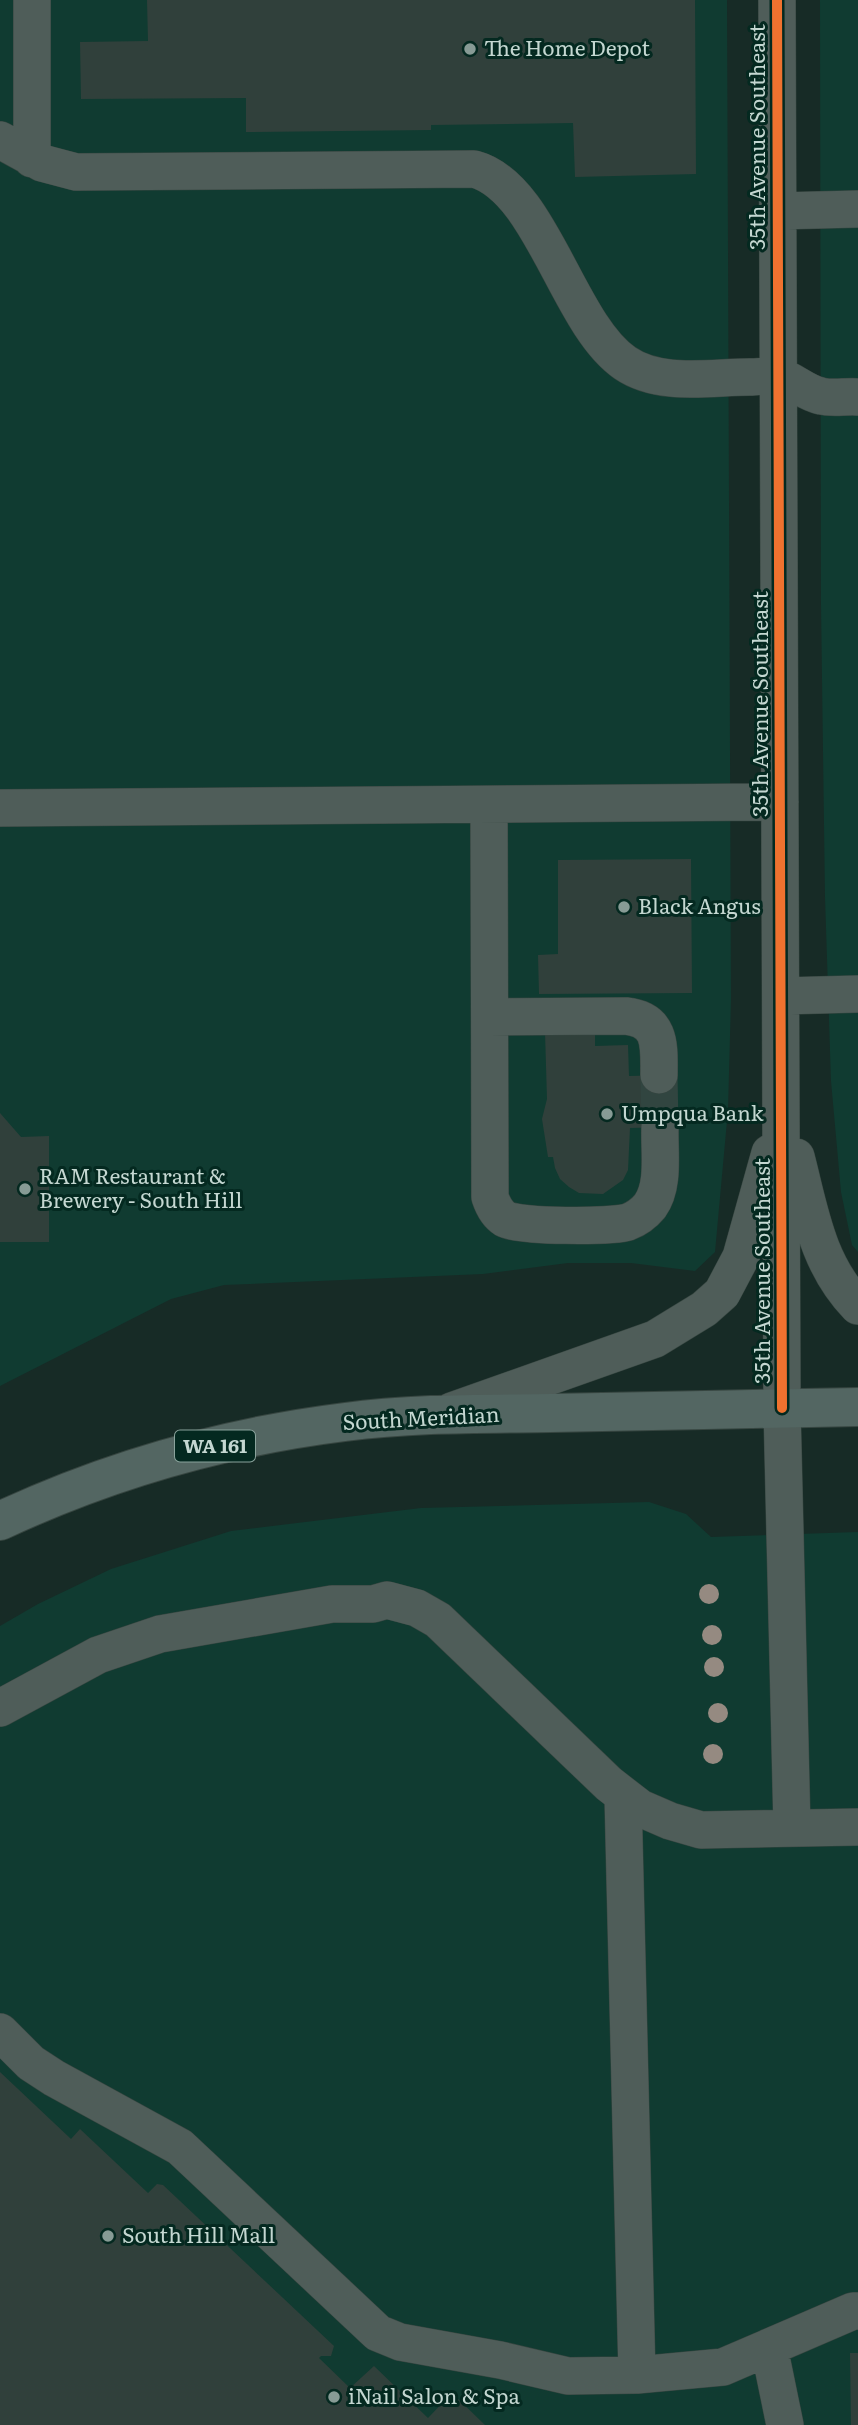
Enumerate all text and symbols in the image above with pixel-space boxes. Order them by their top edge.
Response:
street label: 35th Avenue Southeast [740,24,771,250]
place label: The Home Depot [484,31,650,62]
marker: The Home Depot [462,41,478,57]
street label: 35th Avenue Southeast [743,591,774,817]
place label: Black Angus [638,889,761,920]
marker: Black Angus [616,899,632,915]
place label: Umpqua Bank [621,1096,764,1127]
marker: Umpqua Bank [599,1106,615,1122]
street label: 35th Avenue Southeast [745,1158,776,1384]
place label: RAM Restaurant & Brewery - South Hill [39,1159,242,1214]
marker: RAM Restaurant & Brewery - South Hill [17,1181,33,1197]
street label: South Meridian [342,1397,500,1436]
road number: WA 161 [175,1430,255,1462]
place label: South Hill Mall [122,2218,275,2249]
marker: South Hill Mall [100,2228,116,2244]
place label: iNail Salon & Spa [348,2379,520,2410]
marker: iNail Salon & Spa [326,2389,342,2405]

